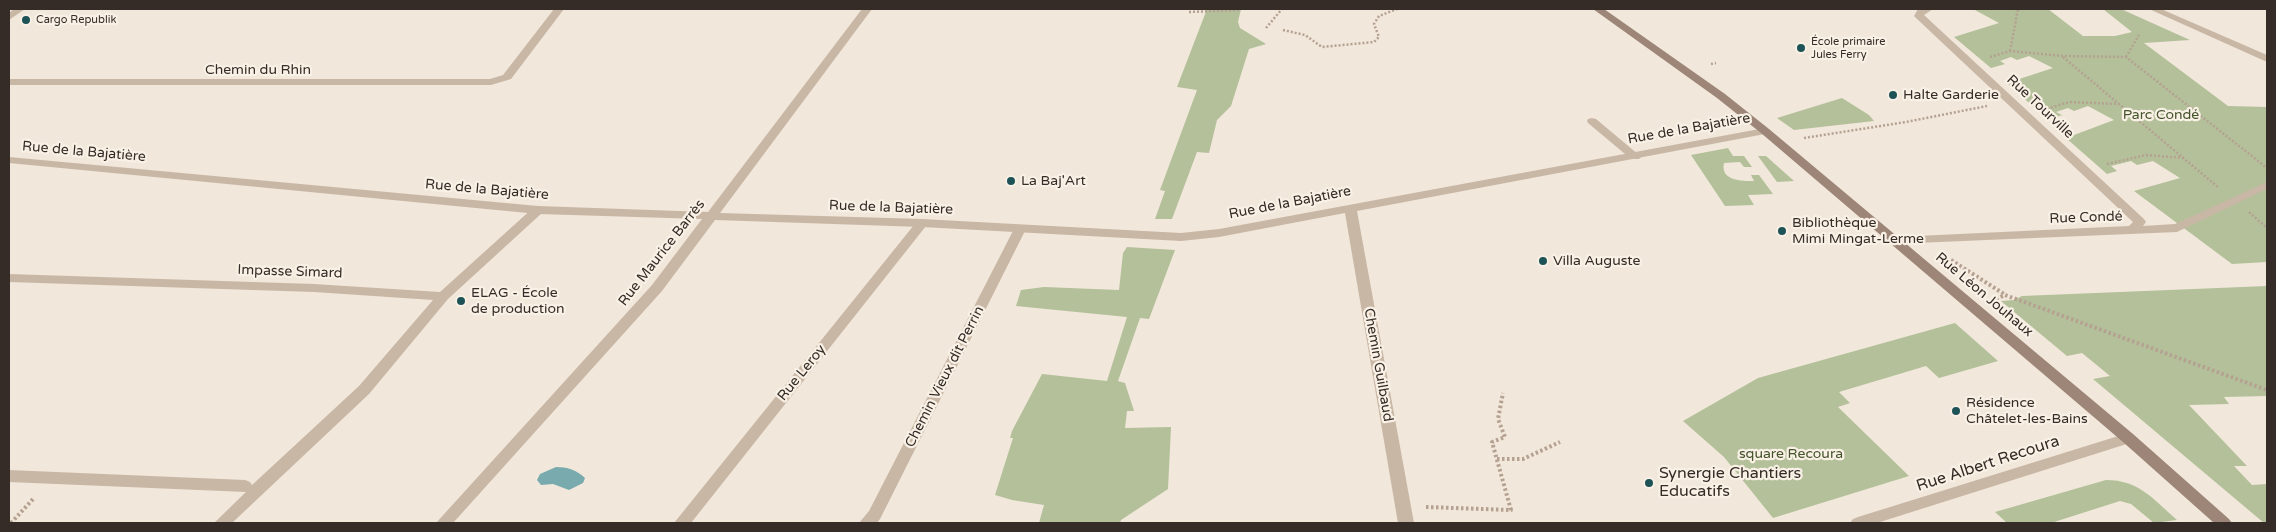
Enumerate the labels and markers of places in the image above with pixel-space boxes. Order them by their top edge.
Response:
place label: Cargo Republik [36,13,116,27]
marker: Cargo Republik [20,14,32,26]
place label: École primaire Jules Ferry [1811,35,1885,61]
marker: École primaire Jules Ferry [1795,42,1807,54]
place label: Halte Garderie [1903,87,1999,103]
marker: Halte Garderie [1887,89,1899,101]
place label: La Baj'Art [1021,173,1086,189]
marker: La Baj'Art [1005,175,1017,187]
place label: Bibliothèque Mimi Mingat-Lerme [1792,215,1924,248]
marker: Bibliothèque Mimi Mingat-Lerme [1776,225,1788,237]
place label: Villa Auguste [1553,253,1641,269]
marker: Villa Auguste [1537,255,1549,267]
place label: ELAG - École de production [471,285,565,318]
marker: ELAG - École de production [455,295,467,307]
place label: Résidence Châtelet-les-Bains [1966,395,2088,428]
marker: Résidence Châtelet-les-Bains [1950,405,1962,417]
place label: Synergie Chantiers Educatifs [1659,464,1801,502]
marker: Synergie Chantiers Educatifs [1643,477,1655,489]

